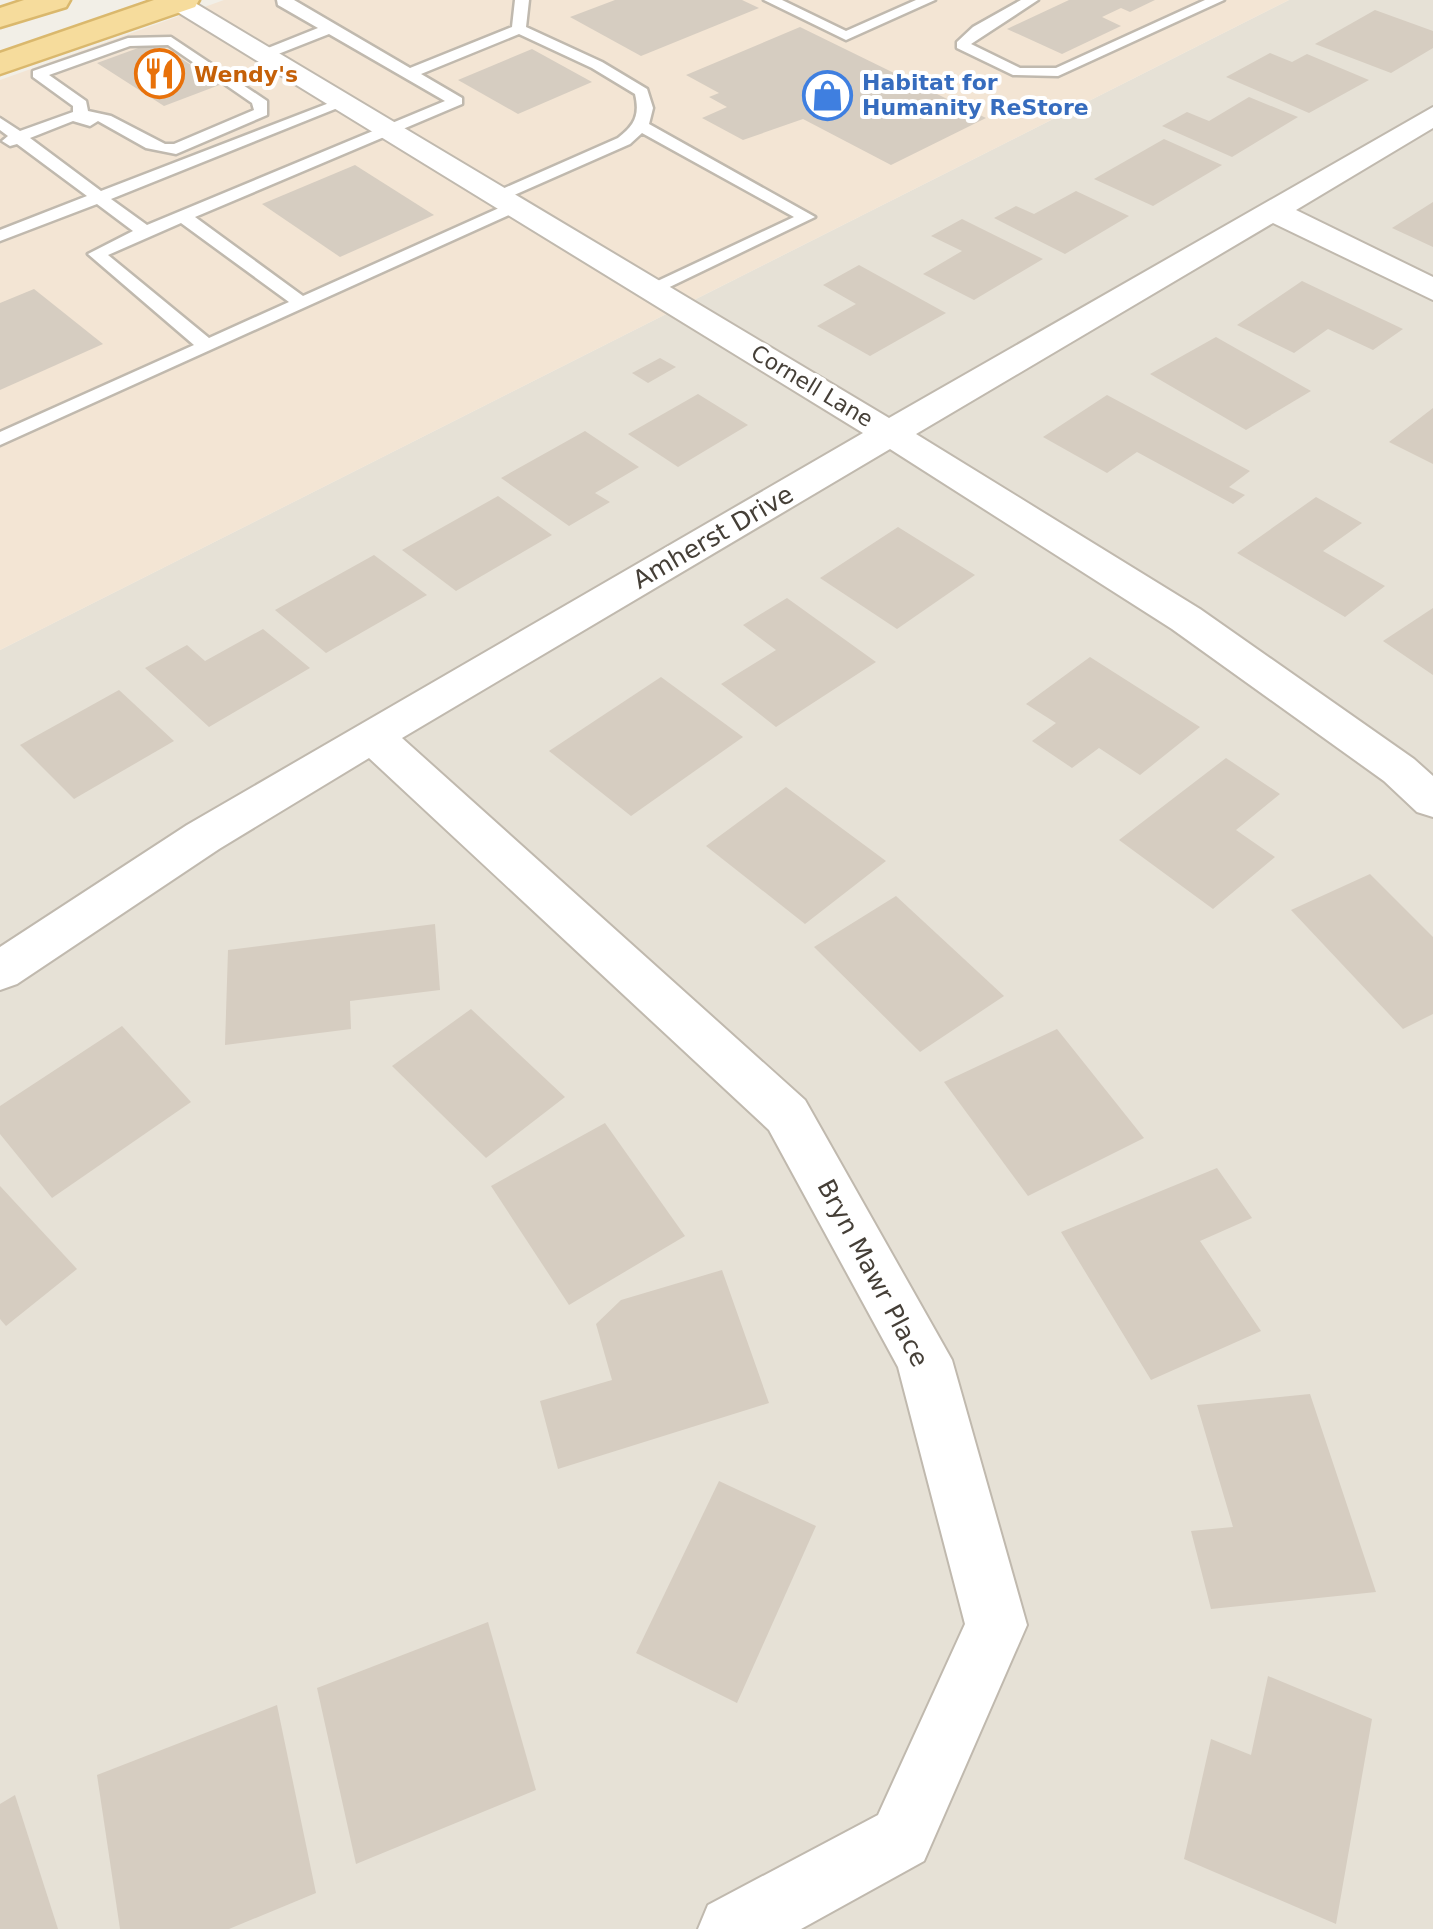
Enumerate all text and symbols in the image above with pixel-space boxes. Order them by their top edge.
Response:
restaurant icon: Wendy's [133,48,185,100]
place label: Wendy's [194,62,298,87]
shop icon: Habitat for Humanity ReStore [801,69,853,121]
place label: Habitat for Humanity ReStore [862,70,1089,120]
street label: Cornell Lane [747,340,877,432]
street label: Amherst Drive [628,479,798,595]
street label: Bryn Mawr Place [811,1174,935,1372]

